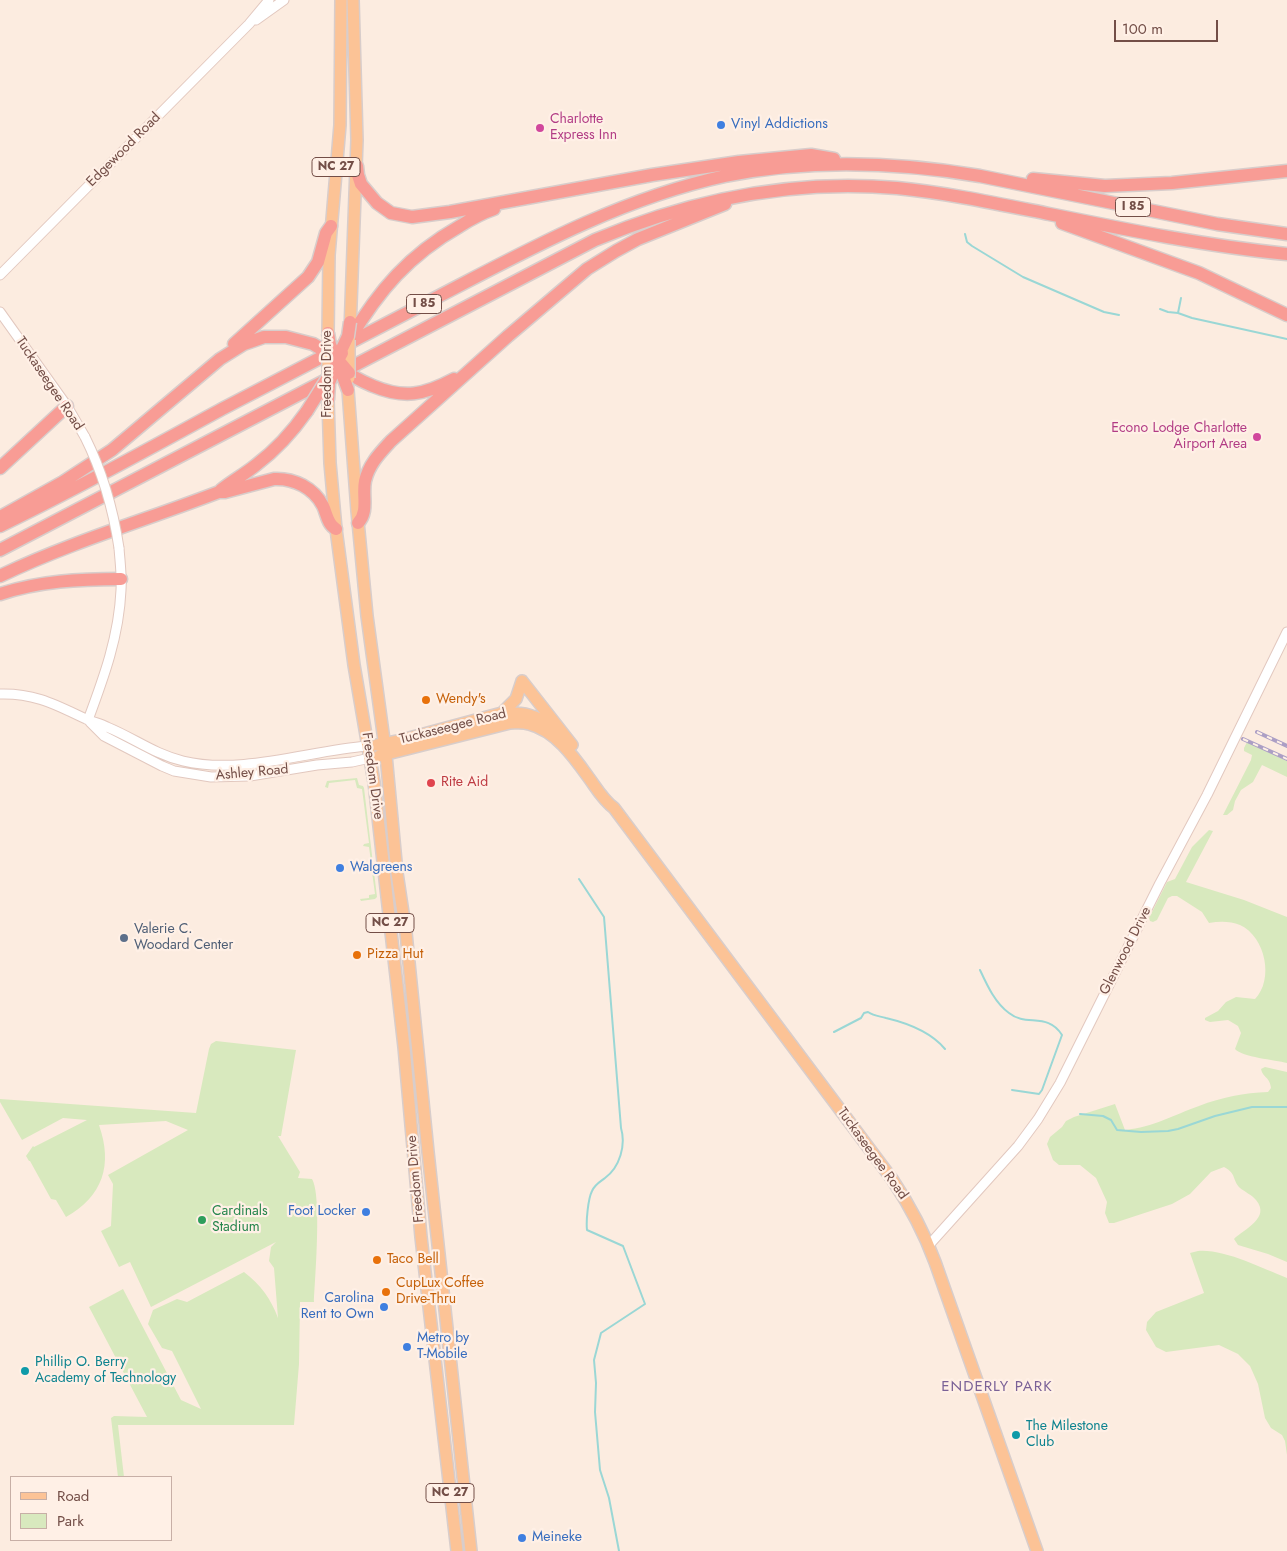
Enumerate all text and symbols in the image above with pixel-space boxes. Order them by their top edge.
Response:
scale bar [1117,10,1221,42]
text: 100 m [1122,18,1163,40]
street label: Edgewood Road [84,110,164,190]
place label: Charlotte Express Inn [550,112,617,144]
place label: Vinyl Addictions [731,117,828,133]
marker: Vinyl Addictions [715,119,727,131]
marker: Charlotte Express Inn [534,122,546,134]
road number: NC 27 [312,158,360,176]
road number: I 85 [1116,198,1150,216]
road number: I 85 [406,294,442,314]
street label: Freedom Drive [320,330,336,418]
street label: Tuckaseegee Road [12,334,86,434]
place label: Econo Lodge Charlotte Airport Area [1111,421,1247,454]
marker: Econo Lodge Charlotte Airport Area [1251,431,1263,443]
place label: Wendy's [436,692,486,708]
marker: Wendy's [420,694,432,706]
street label: Tuckaseegee Road [398,706,508,748]
street label: Freedom Drive [358,731,386,821]
street label: Ashley Road [215,761,289,785]
place label: Rite Aid [441,775,488,791]
marker: Rite Aid [425,777,437,789]
place label: Walgreens [350,860,412,876]
marker: Walgreens [334,862,346,874]
street label: Glenwood Drive [1097,904,1155,998]
road number: NC 27 [366,914,414,932]
place label: Valerie C. Woodard Center [134,922,233,954]
marker: Valerie C. Woodard Center [118,932,130,944]
place label: Pizza Hut [367,947,423,963]
marker: Pizza Hut [351,949,363,961]
street label: Tuckaseegee Road [833,1105,911,1203]
street label: Freedom Drive [404,1135,428,1223]
place label: Cardinals Stadium [212,1204,268,1236]
place label: Foot Locker [288,1204,356,1220]
marker: Foot Locker [360,1206,372,1218]
marker: Cardinals Stadium [196,1214,208,1226]
place label: Taco Bell [387,1252,439,1268]
marker: Taco Bell [371,1254,383,1266]
place label: CupLux Coffee Drive-Thru [396,1276,484,1308]
marker: CupLux Coffee Drive-Thru [380,1286,392,1298]
place label: Carolina Rent to Own [301,1291,374,1324]
marker: Carolina Rent to Own [378,1301,390,1313]
place label: Metro by T-Mobile [417,1331,469,1364]
marker: Metro by T-Mobile [401,1341,413,1353]
place label: Phillip O. Berry Academy of Technology [35,1355,176,1388]
marker: Phillip O. Berry Academy of Technology [19,1365,31,1377]
district label: ENDERLY PARK [940,1378,1054,1396]
place label: The Milestone Club [1026,1419,1108,1451]
marker: The Milestone Club [1010,1429,1022,1441]
legend [10,1476,172,1541]
road number: NC 27 [426,1484,474,1502]
text: Road [57,1485,89,1507]
text: Park [57,1510,84,1532]
place label: Meineke [532,1530,582,1546]
marker: Meineke [516,1532,528,1544]

